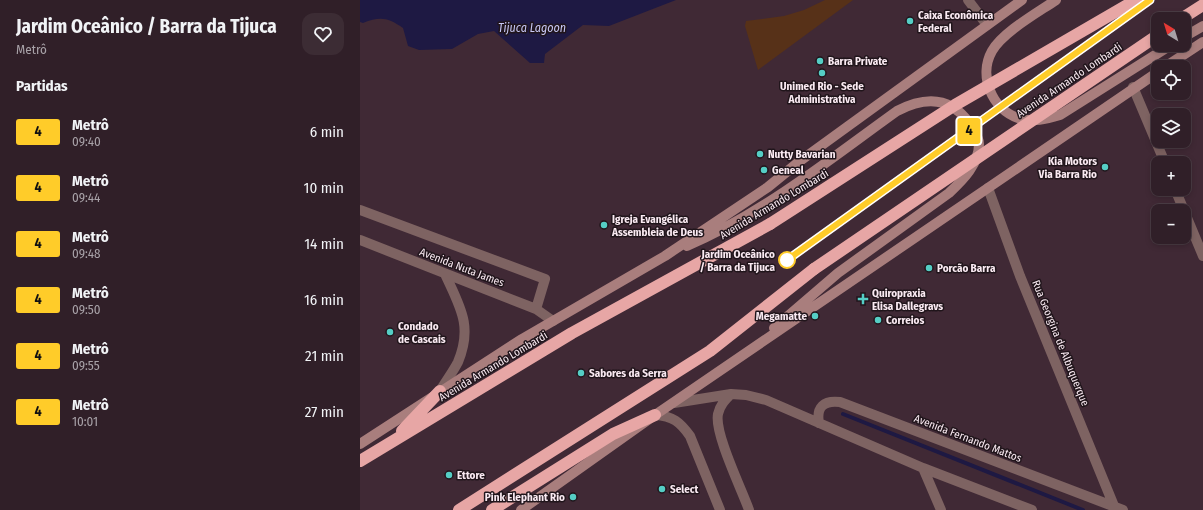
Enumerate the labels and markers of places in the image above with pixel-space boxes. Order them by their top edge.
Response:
place label: Caixa Econômica Federal [918,9,994,35]
marker: Caixa Econômica Federal [905,16,915,26]
place label: Barra Private [828,55,888,68]
marker: Barra Private [815,56,825,66]
marker: Unimed Rio - Sede Administrativa [817,68,827,78]
place label: Unimed Rio - Sede Administrativa [780,80,864,106]
place label: Nutty Bavarian [768,148,836,161]
marker: Nutty Bavarian [755,149,765,159]
place label: Kia Motors Via Barra Rio [1038,155,1097,181]
marker: Kia Motors Via Barra Rio [1100,162,1110,172]
place label: Geneal [772,164,805,177]
marker: Geneal [759,165,769,175]
place label: Igreja Evangélica Assembleia de Deus [611,213,703,239]
marker: Igreja Evangélica Assembleia de Deus [599,220,609,230]
place label: Jardim Oceânico / Barra da Tijuca [700,248,776,274]
marker: Jardim Oceânico / Barra da Tijuca [778,251,796,269]
place label: Porcão Barra [937,262,996,275]
marker: Porcão Barra [924,263,934,273]
place label: Quiropraxia Elisa Dallegravs [872,287,943,313]
marker: Quiropraxia Elisa Dallegravs [857,293,869,305]
place label: Megamatte [756,310,807,323]
marker: Megamatte [810,311,820,321]
place label: Correios [886,314,924,327]
marker: Correios [873,315,883,325]
place label: Condado de Cascais [398,320,446,346]
marker: Condado de Cascais [385,327,395,337]
place label: Sabores da Serra [589,367,667,380]
marker: Sabores da Serra [576,368,586,378]
place label: Ettore [457,469,485,482]
marker: Ettore [444,470,454,480]
place label: Select [670,483,699,496]
marker: Select [657,484,667,494]
place label: Pink Elephant Rio [485,491,565,504]
marker: Pink Elephant Rio [568,492,578,502]

